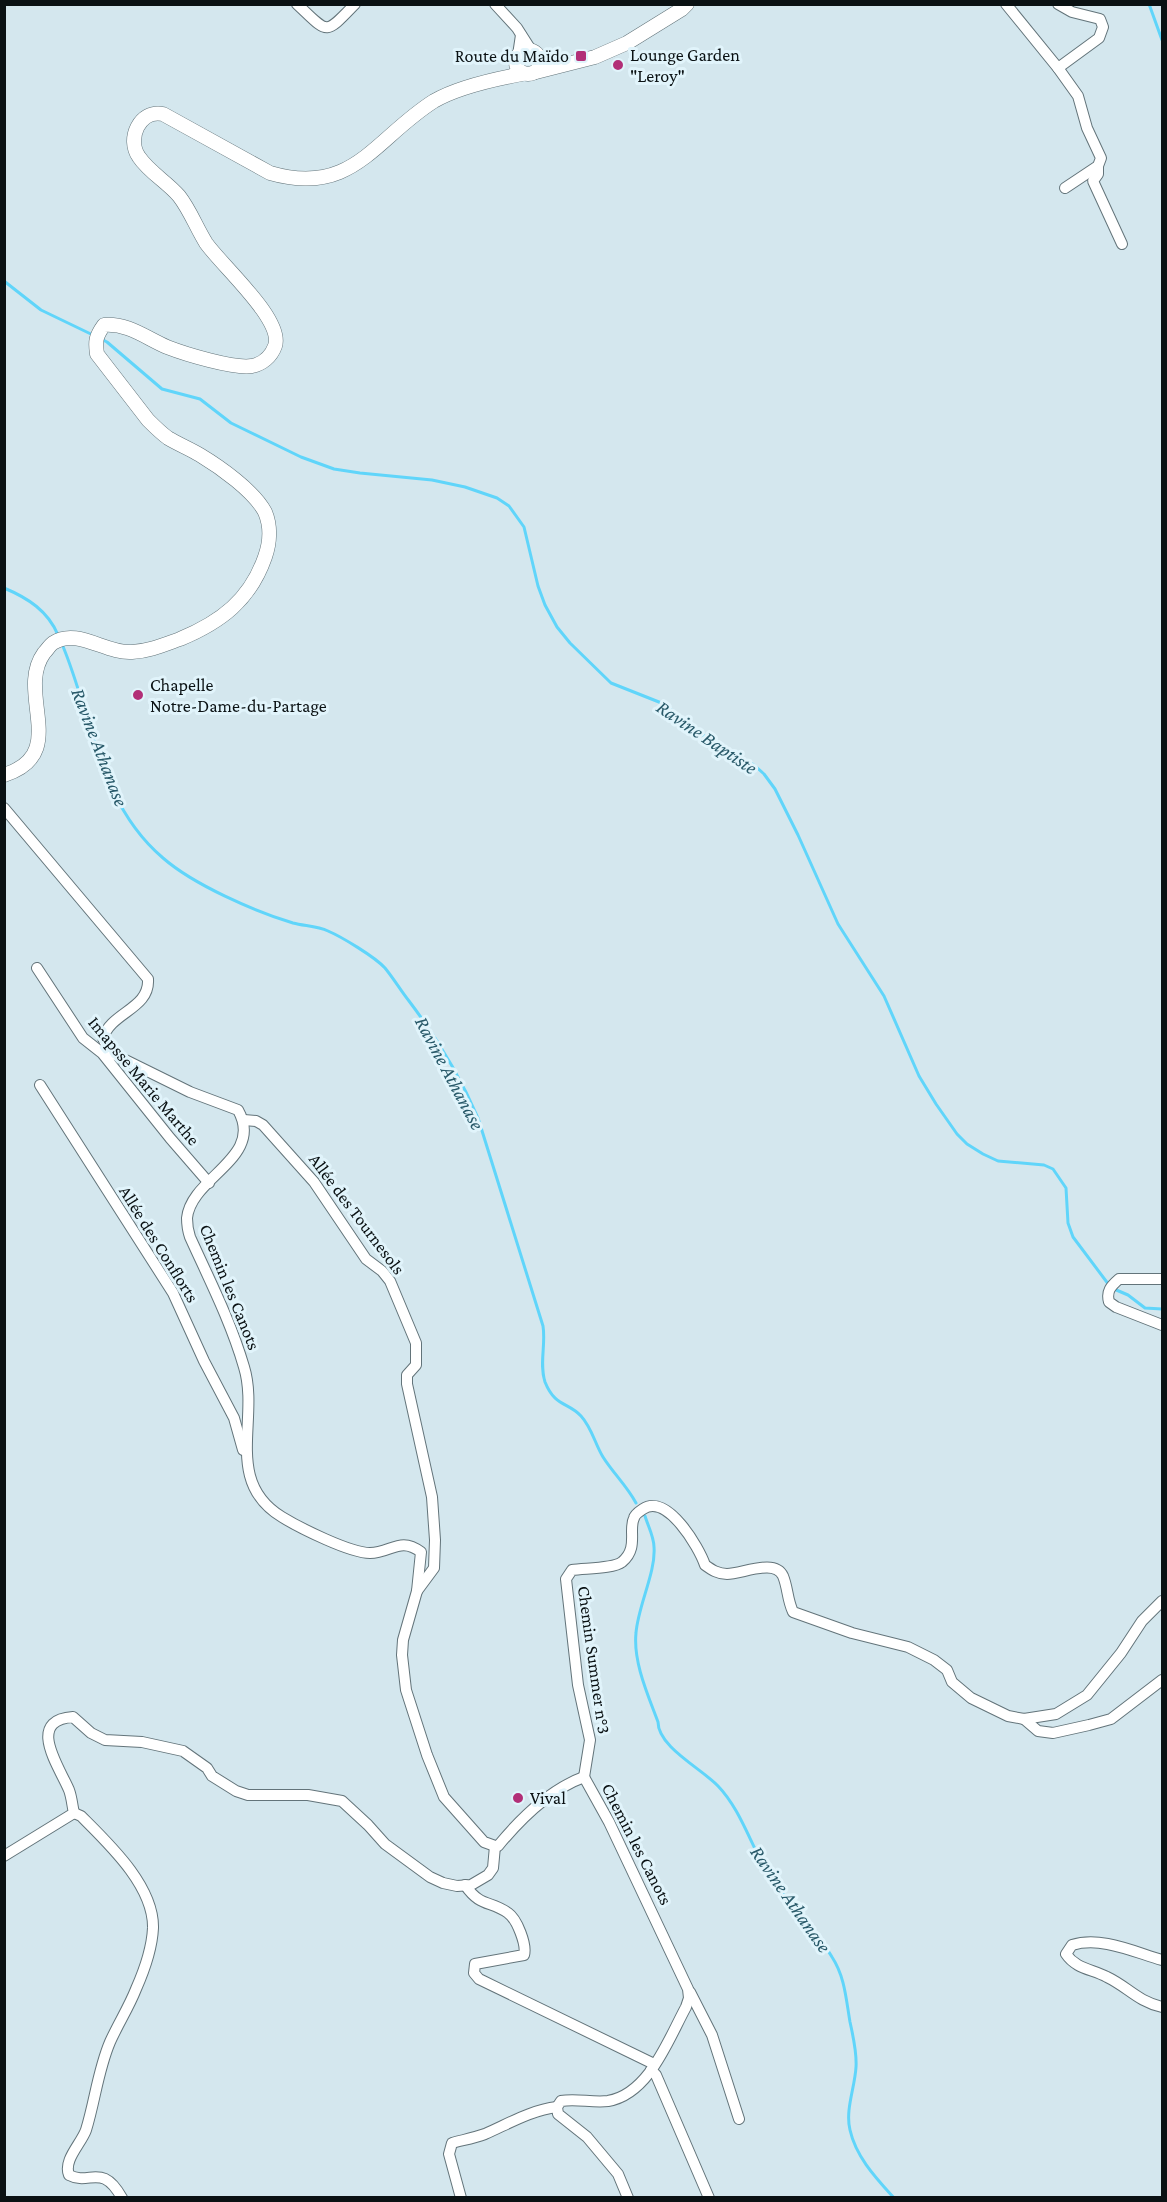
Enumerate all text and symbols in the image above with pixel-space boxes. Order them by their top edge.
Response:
place label: Lounge Garden "Leroy" [630,45,740,86]
place label: Route du Maïdo [455,46,569,66]
marker: Route du Maïdo [574,49,588,63]
marker: Lounge Garden "Leroy" [611,58,625,72]
place label: Chapelle Notre-Dame-du-Partage [150,675,327,716]
water label: Ravine Athanase [67,685,133,810]
marker: Chapelle Notre-Dame-du-Partage [131,688,145,702]
water label: Ravine Baptiste [652,695,762,780]
street label: Imapsse Marie Marthe [84,1013,204,1150]
water label: Ravine Athanase [411,1013,489,1134]
street label: Allée des Tournesols [305,1150,409,1278]
street label: Allée des Conflorts [115,1182,203,1306]
street label: Chemin les Canots [196,1221,264,1353]
street label: Chemin Summer n°3 [574,1585,614,1735]
street label: Chemin les Canots [598,1780,676,1908]
place label: Vival [530,1788,566,1808]
marker: Vival [511,1791,525,1805]
water label: Ravine Athanase [746,1842,836,1957]

